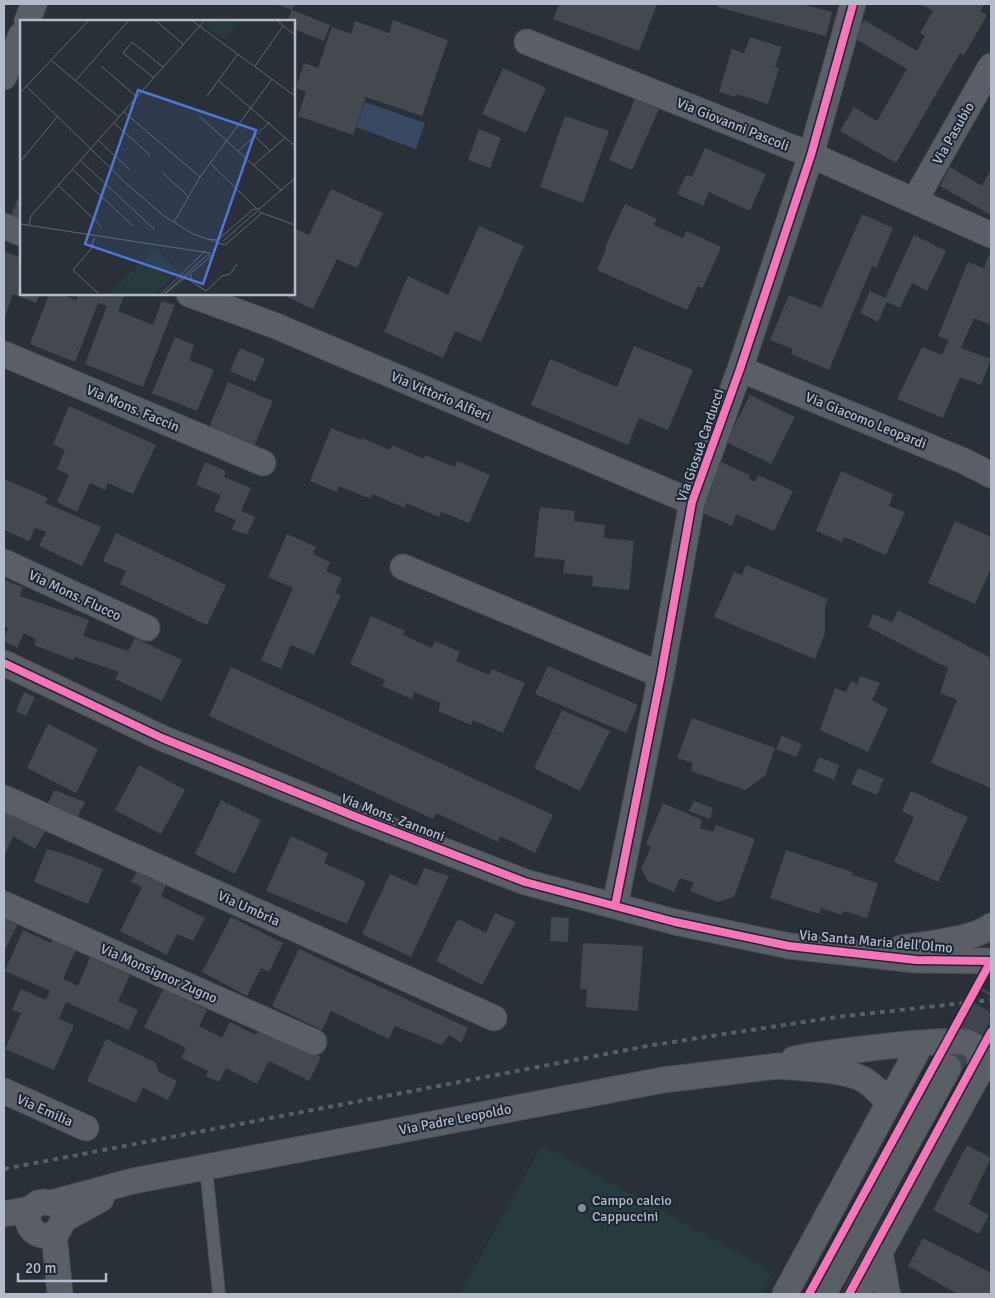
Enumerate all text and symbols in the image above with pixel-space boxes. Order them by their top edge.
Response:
inset map [20,20,295,295]
street label: Via Giovanni Pascoli [674,94,792,155]
street label: Via Pasubio [929,99,978,167]
street label: Via Vittorio Alfieri [388,368,493,425]
street label: Via Mons. Faccin [84,381,182,436]
street label: Via Giosuè Carducci [673,386,728,504]
street label: Via Giacomo Leopardi [803,388,929,453]
street label: Via Mons. Flucco [26,567,124,624]
street label: Via Mons. Zannoni [338,790,447,845]
street label: Via Umbria [215,887,283,930]
street label: Via Santa Maria dell'Olmo [798,926,953,957]
street label: Via Monsignor Zugno [98,940,220,1007]
street label: Via Emilia [14,1091,76,1130]
street label: Via Padre Leopoldo [398,1100,513,1139]
place label: Campo calcio Cappuccini [592,1192,672,1225]
marker: Campo calcio Cappuccini [576,1202,588,1214]
scale bar [18,1250,105,1282]
text: 20 m [25,1259,56,1277]

